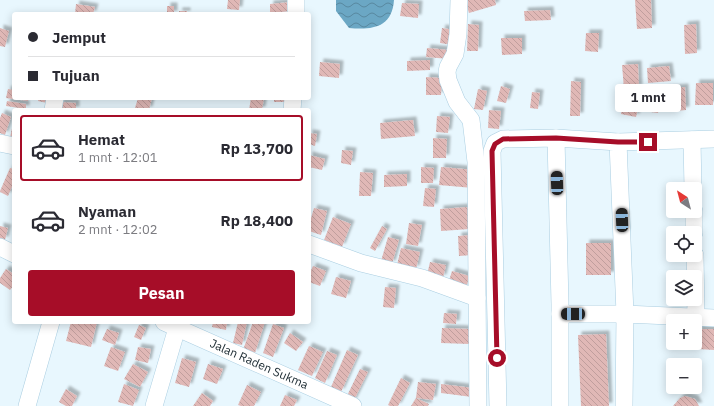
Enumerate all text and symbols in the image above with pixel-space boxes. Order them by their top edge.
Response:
text: Jemput [52,28,106,47]
text: Tujuan [52,66,100,85]
callout: 1 mnt [615,84,681,112]
text: 1 mnt [630,89,666,106]
icon: car [30,130,66,166]
text: Hemat [78,130,125,149]
route end [639,133,657,151]
text: Rp 13,700 [221,139,293,158]
text: 1 mnt · 12:01 [78,149,158,166]
car [551,171,563,195]
north arrow [666,182,702,218]
map controls [666,182,702,394]
icon: car [30,202,66,238]
text: Nyaman [78,202,136,221]
car [616,208,628,232]
text: Rp 18,400 [221,211,293,230]
text: 2 mnt · 12:02 [78,221,158,238]
button: locate [666,226,702,262]
button: Pesan [28,270,295,316]
button: layers [666,270,702,306]
car [561,308,585,320]
button: + [666,314,702,350]
street label: Jalan Raden Sukma [208,335,311,392]
route start [488,349,506,367]
button: − [666,358,702,394]

